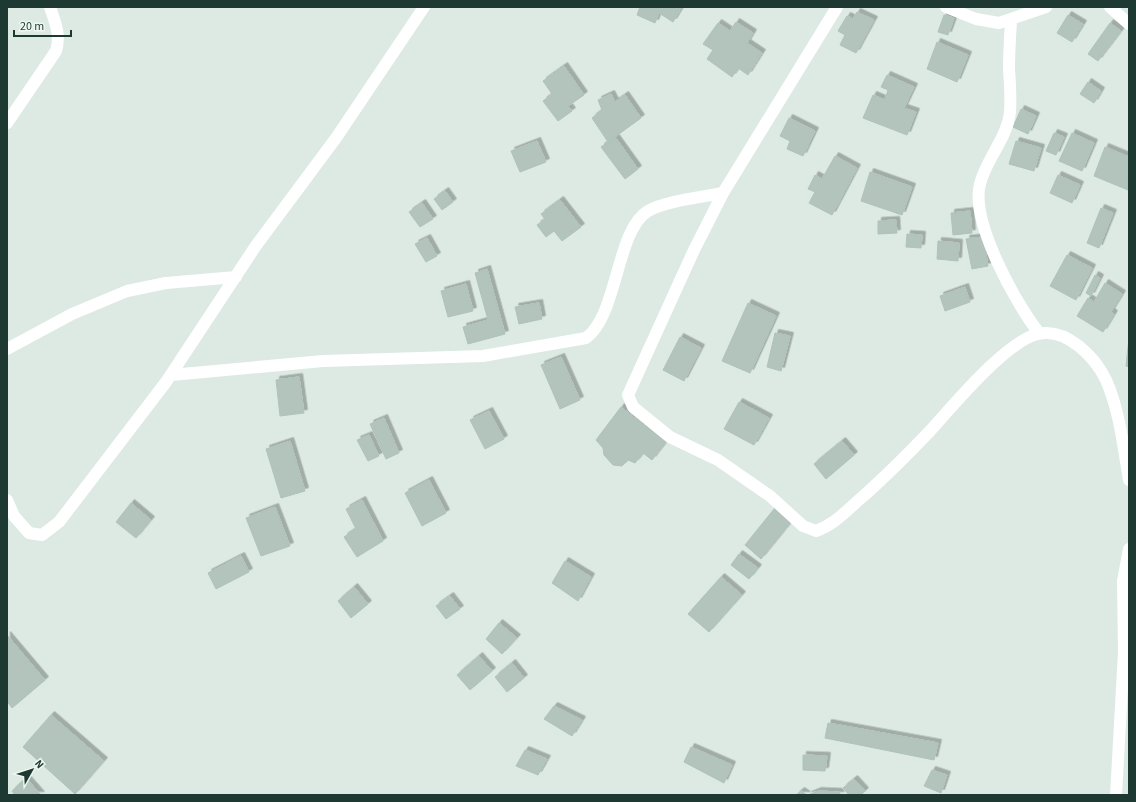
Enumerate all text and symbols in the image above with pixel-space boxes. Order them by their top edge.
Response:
scale bar [14,12,71,38]
text: 20 m [20,18,44,35]
north arrow [12,750,52,790]
text: N [31,756,48,772]

